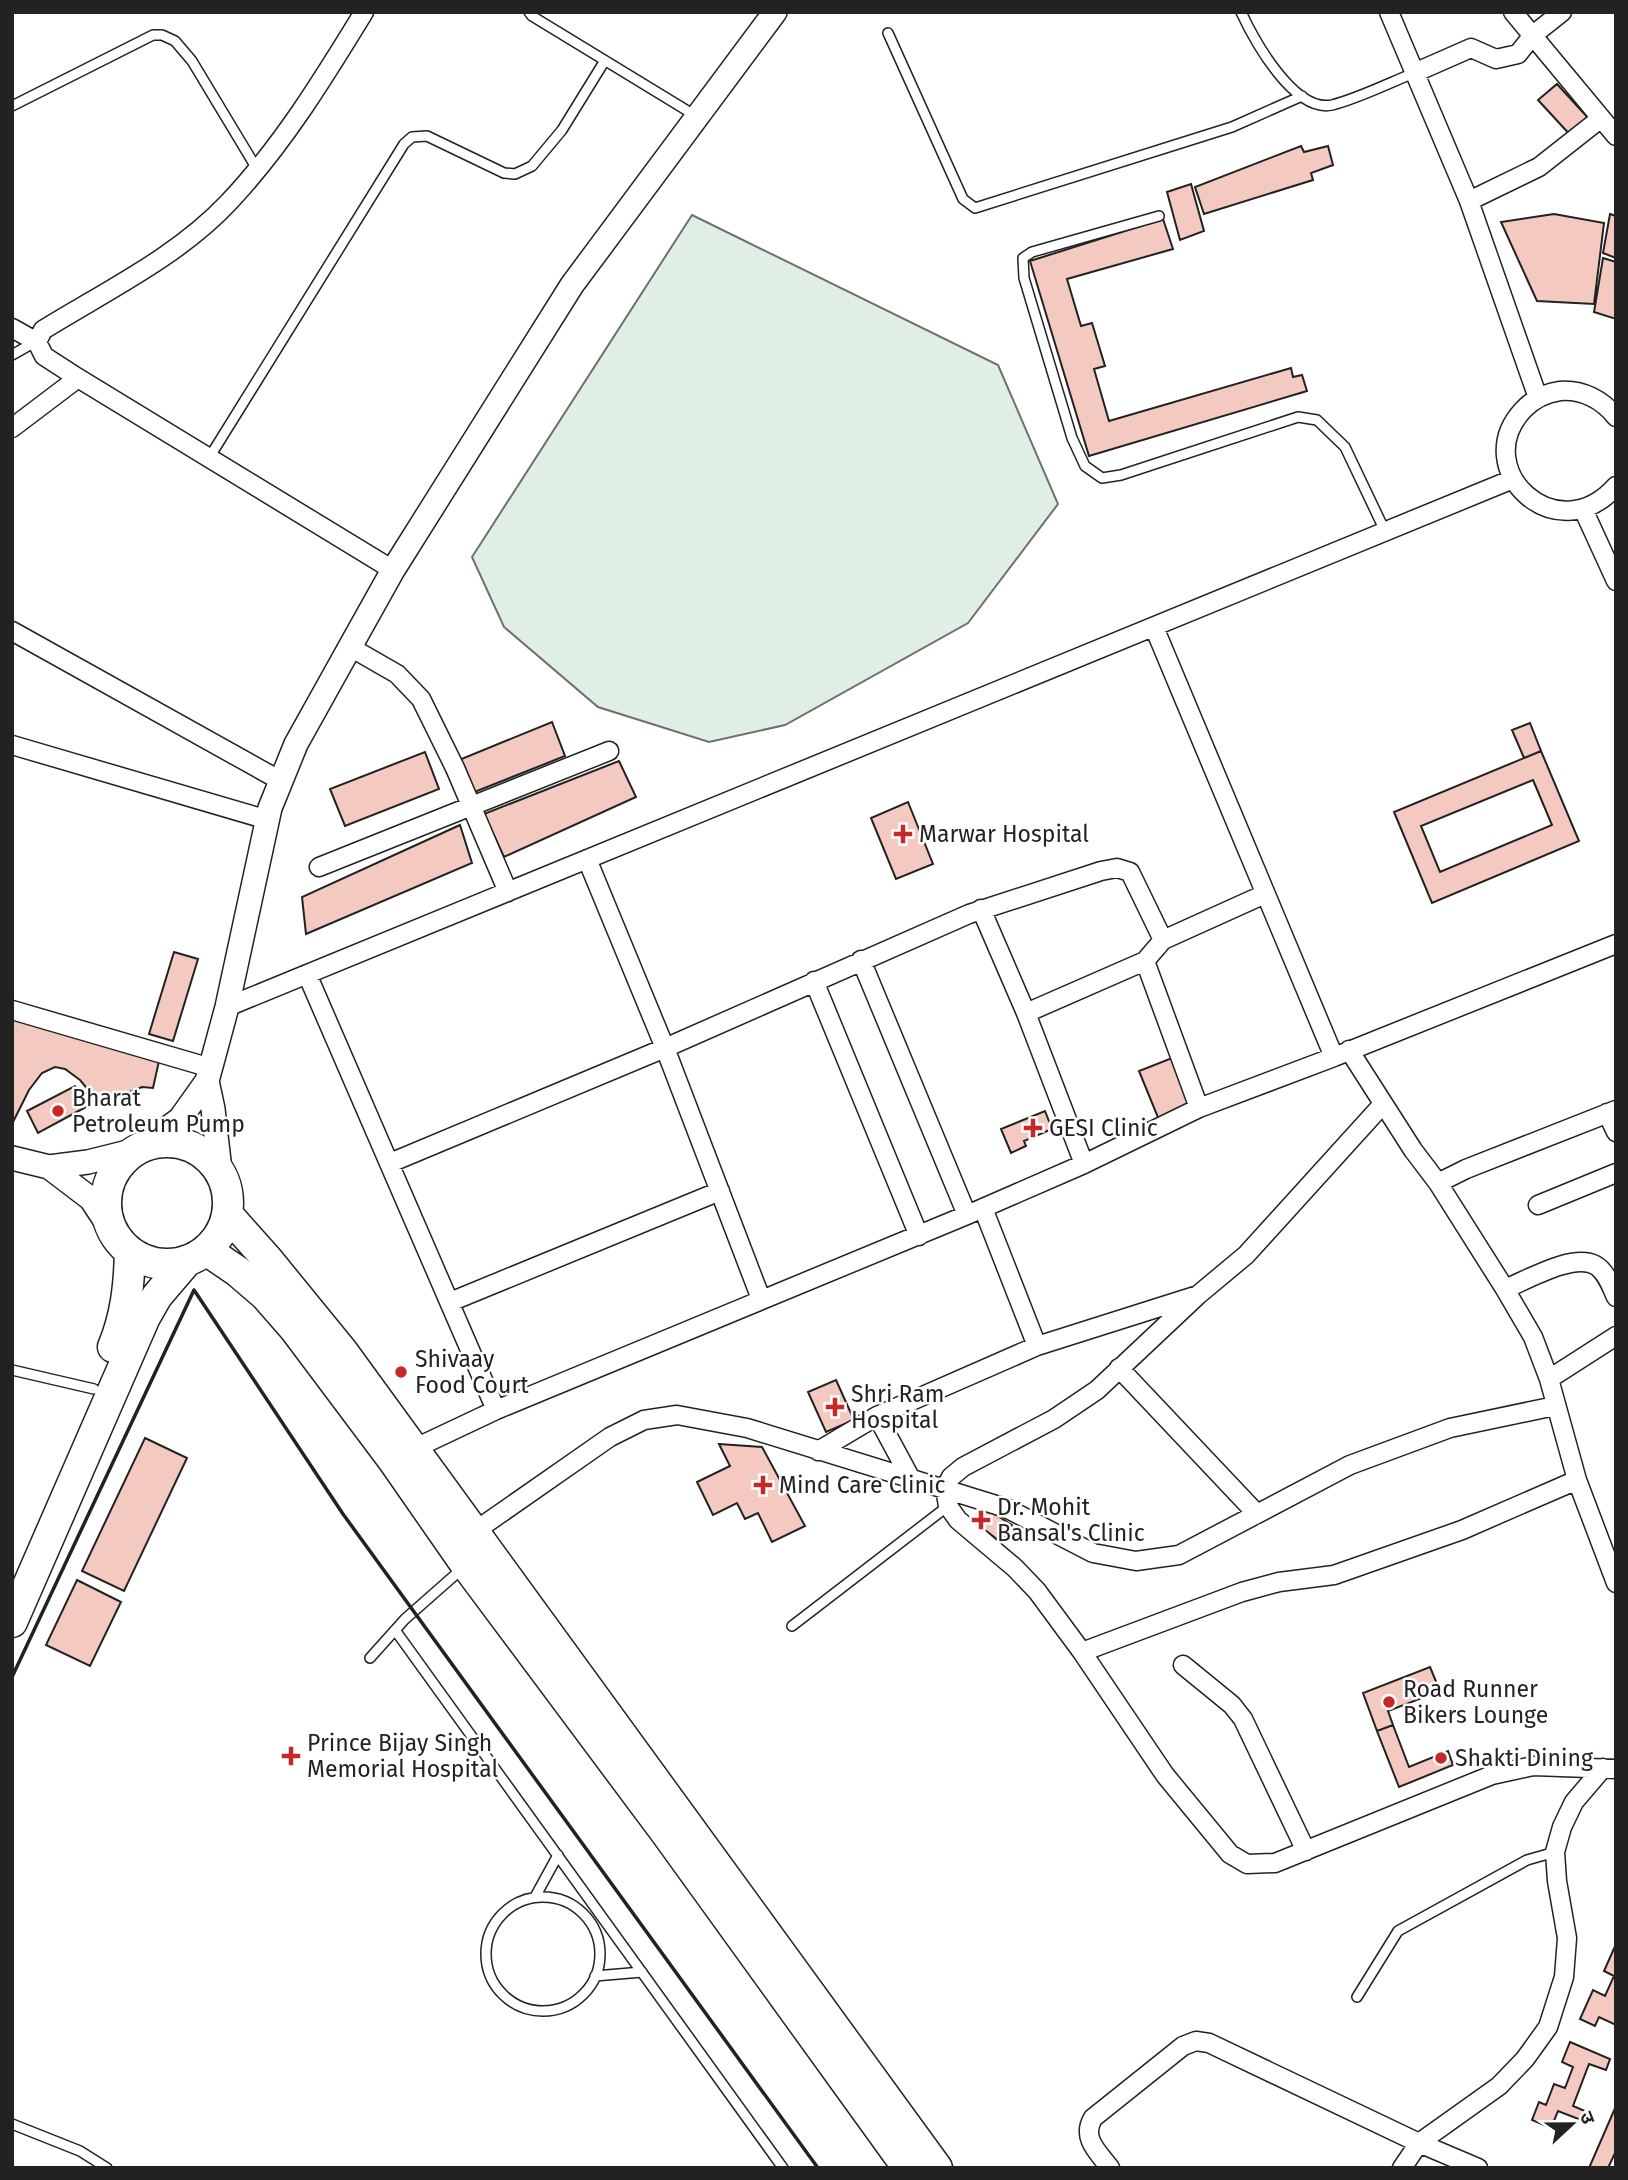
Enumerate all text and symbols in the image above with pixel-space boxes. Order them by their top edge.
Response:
place label: Marwar Hospital [919,820,1089,848]
marker: Marwar Hospital [893,824,913,844]
place label: Bharat Petroleum Pump [72,1084,245,1138]
marker: Bharat Petroleum Pump [50,1103,66,1119]
place label: GESI Clinic [1049,1114,1158,1142]
marker: GESI Clinic [1023,1118,1043,1138]
place label: Shivaay Food Court [415,1345,529,1399]
marker: Shivaay Food Court [393,1364,409,1380]
place label: Shri Ram Hospital [851,1380,944,1434]
marker: Shri Ram Hospital [825,1397,845,1417]
place label: Mind Care Clinic [779,1471,946,1499]
marker: Mind Care Clinic [753,1475,773,1495]
place label: Dr. Mohit Bansal's Clinic [997,1493,1145,1547]
marker: Dr. Mohit Bansal's Clinic [971,1510,991,1530]
place label: Road Runner Bikers Lounge [1403,1675,1548,1729]
marker: Road Runner Bikers Lounge [1381,1694,1397,1710]
place label: Prince Bijay Singh Memorial Hospital [307,1729,498,1783]
place label: Shakti Dining [1455,1744,1593,1772]
marker: Prince Bijay Singh Memorial Hospital [281,1746,301,1766]
marker: Shakti Dining [1433,1750,1449,1766]
north arrow [1537,2089,1607,2159]
text: उ [1575,2108,1600,2128]

